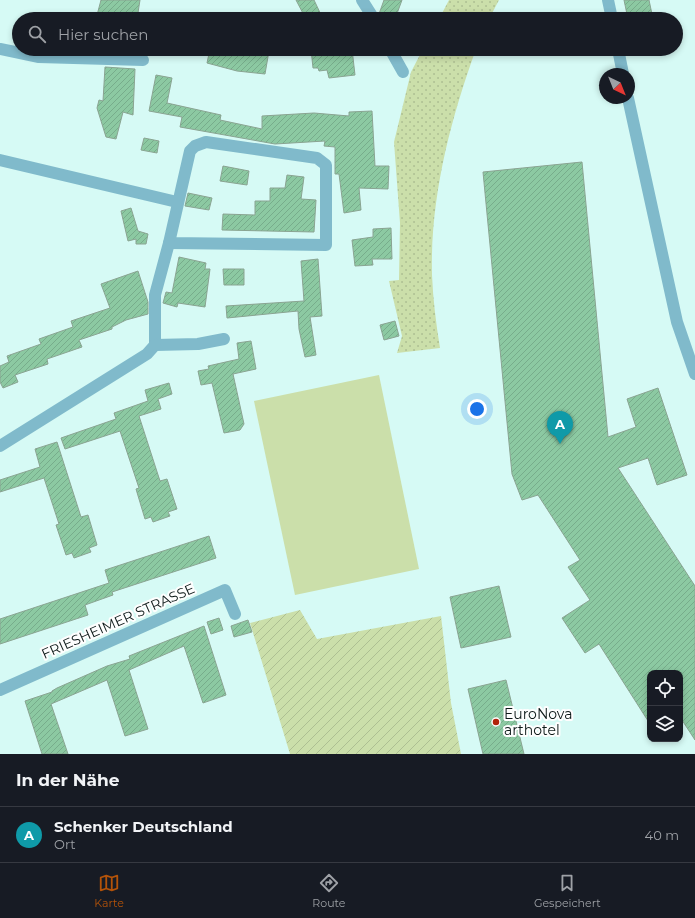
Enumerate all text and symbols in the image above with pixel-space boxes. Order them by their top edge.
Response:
search box [12,12,683,56]
icon: search [26,23,48,45]
text: Hier suchen [58,25,148,44]
north arrow [599,68,635,104]
your location [467,399,487,419]
pin: A [547,411,573,444]
street label: FRIESHEIMER STRASSE [39,579,197,663]
map controls [647,670,683,742]
button: locate [647,670,683,706]
place label: EuroNova arthotel [504,705,572,739]
button: layers [647,706,683,742]
marker: EuroNova arthotel [491,717,501,727]
text: In der Nähe [16,770,120,790]
text: Schenker Deutschland [54,817,233,836]
text: A [24,827,34,843]
text: 40 m [645,827,679,843]
text: Ort [54,836,76,852]
tab: Karte [94,872,124,910]
tab: Route [312,872,345,910]
tab: Gespeichert [534,872,601,910]

